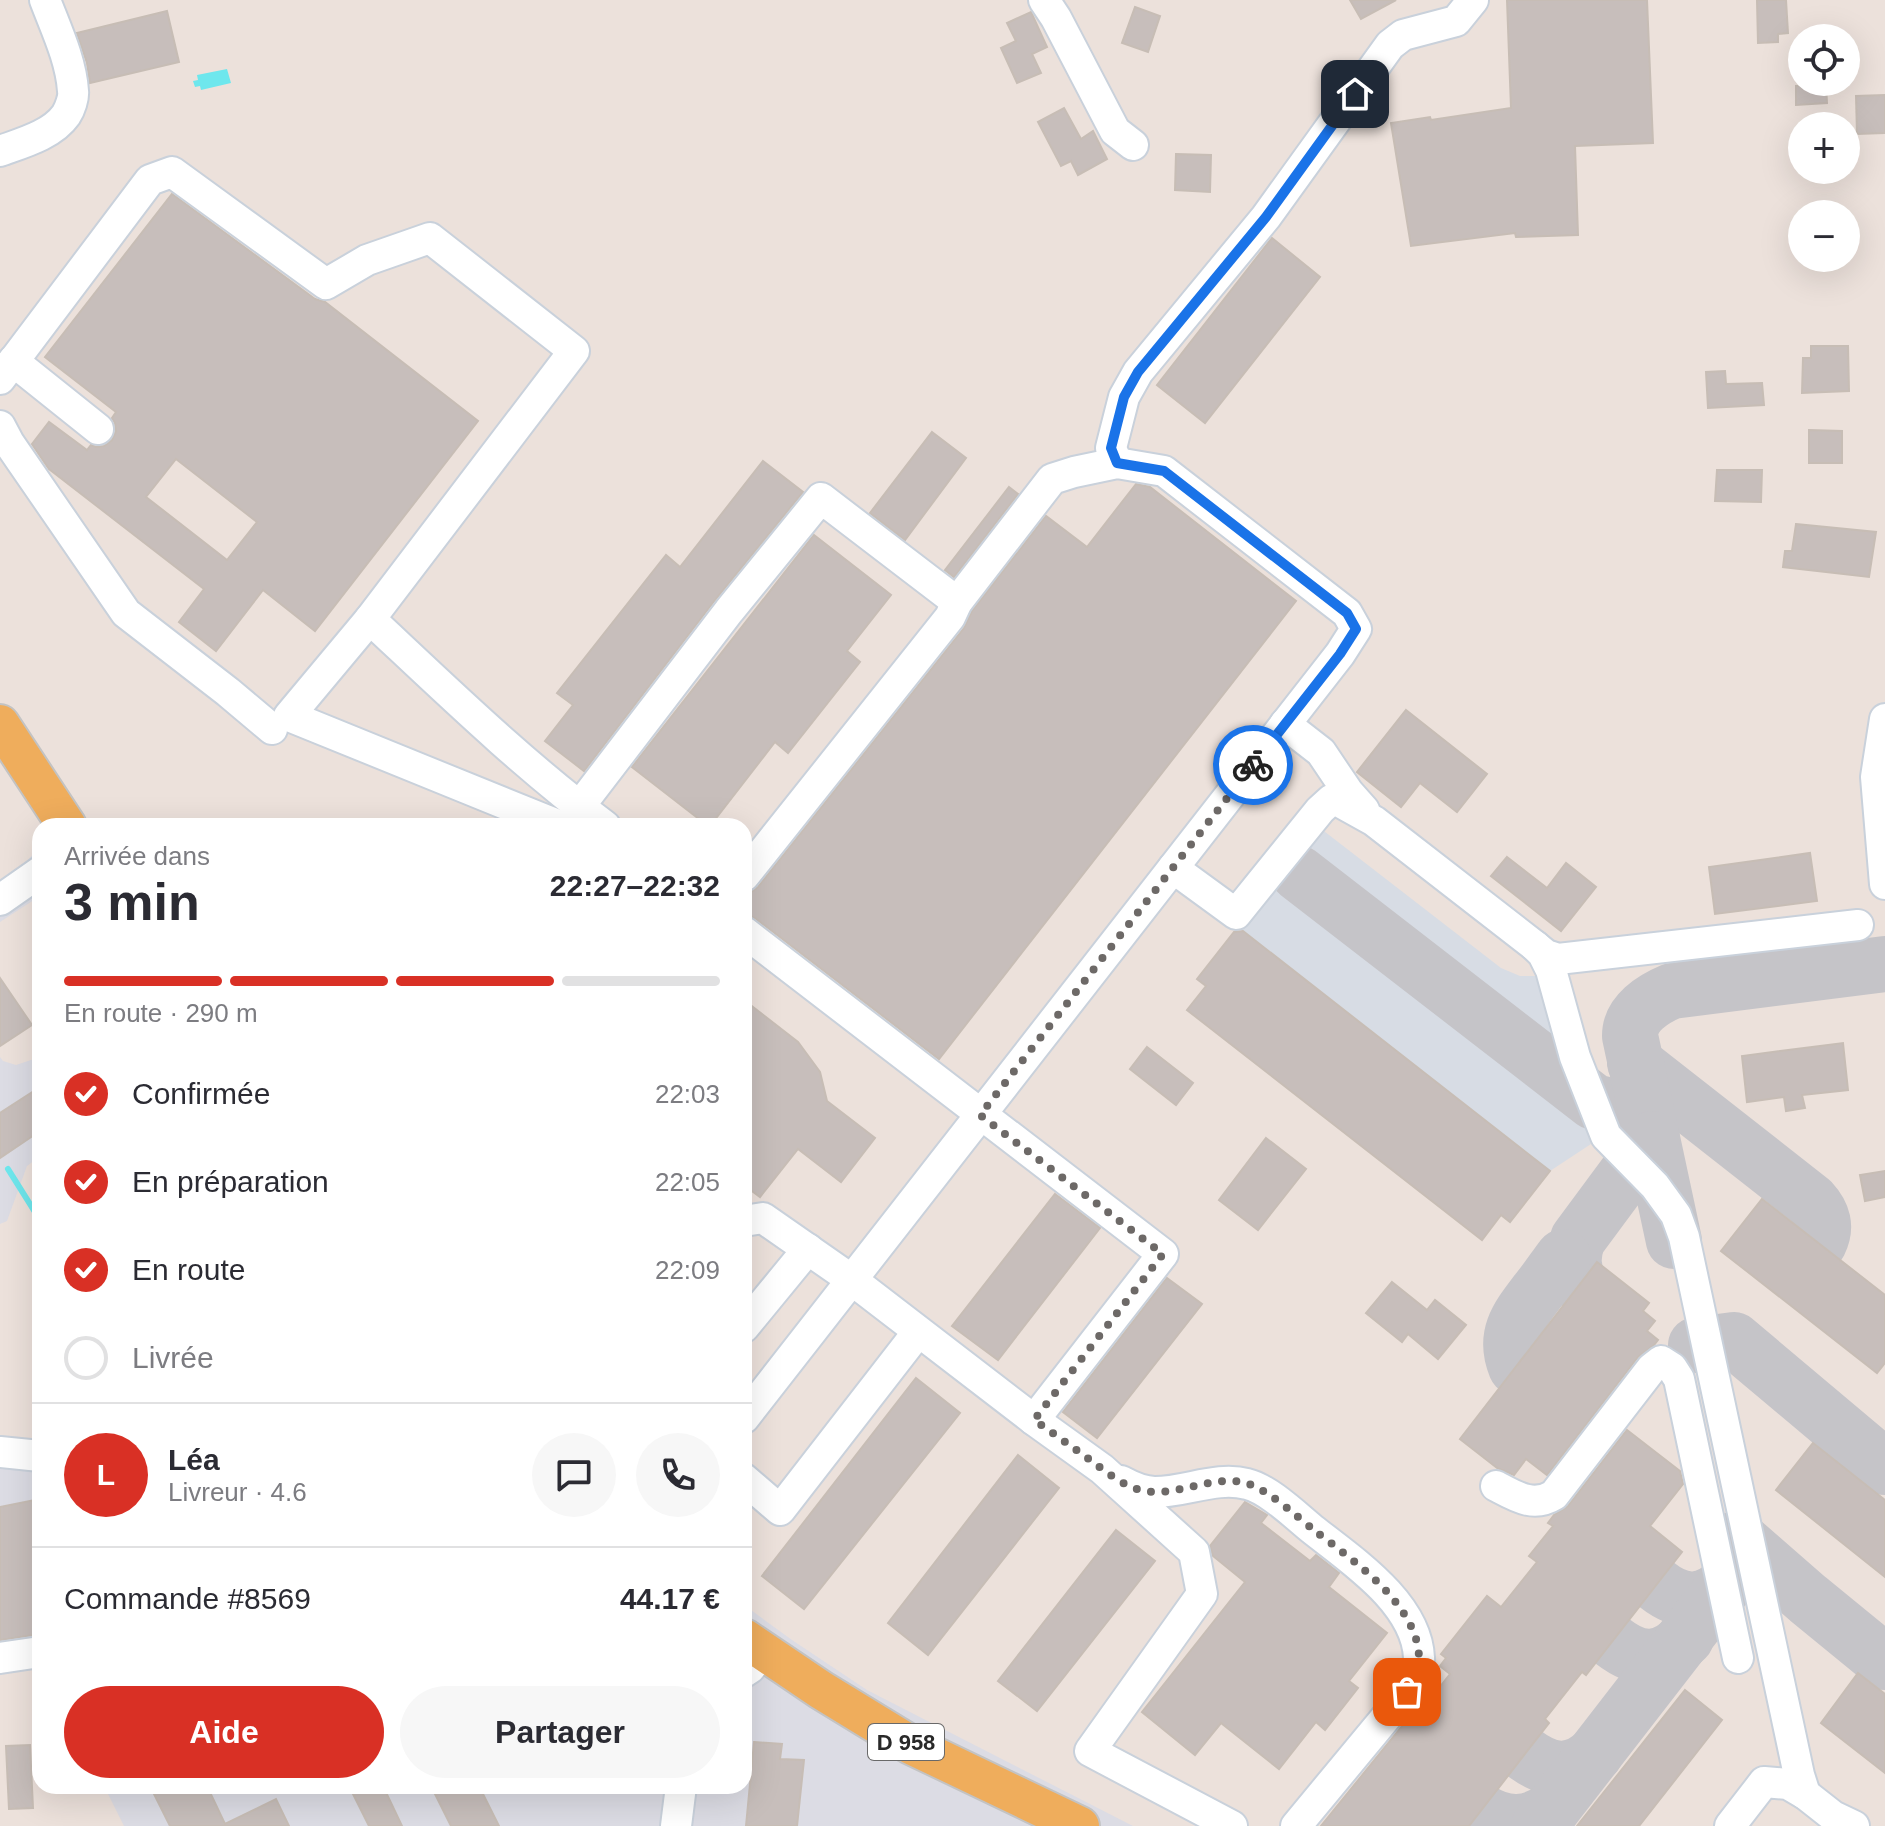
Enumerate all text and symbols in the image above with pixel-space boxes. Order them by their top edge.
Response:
map controls [1788,24,1860,272]
button: locate [1788,24,1860,96]
pin [1321,60,1389,128]
icon: home [1333,72,1377,116]
button: + [1788,112,1860,184]
button: − [1788,200,1860,272]
courier [1213,725,1293,805]
icon: bike [1231,743,1275,787]
text: Arrivée dans [64,841,210,871]
text: 22:27–22:32 [550,869,720,902]
text: 3 min [64,873,200,931]
text: En route · 290 m [64,998,258,1028]
icon: check [64,1072,108,1116]
text: Confirmée [132,1077,270,1110]
text: 22:03 [655,1079,720,1109]
icon: check [64,1160,108,1204]
text: En préparation [132,1165,329,1198]
text: 22:05 [655,1167,720,1197]
icon: check [64,1248,108,1292]
text: En route [132,1253,245,1286]
text: 22:09 [655,1255,720,1285]
text: Livrée [132,1341,214,1374]
button: chat [532,1433,616,1517]
button: phone [636,1433,720,1517]
text: Léa [168,1443,220,1476]
text: L [97,1458,115,1491]
text: Livreur · 4.6 [168,1477,307,1507]
text: Commande #8569 [64,1582,311,1615]
text: 44.17 € [620,1582,720,1615]
pin [1373,1658,1441,1726]
icon: bag [1385,1670,1429,1714]
button: Aide [64,1686,384,1778]
button: Partager [400,1686,720,1778]
road number: D 958 [868,1724,944,1760]

